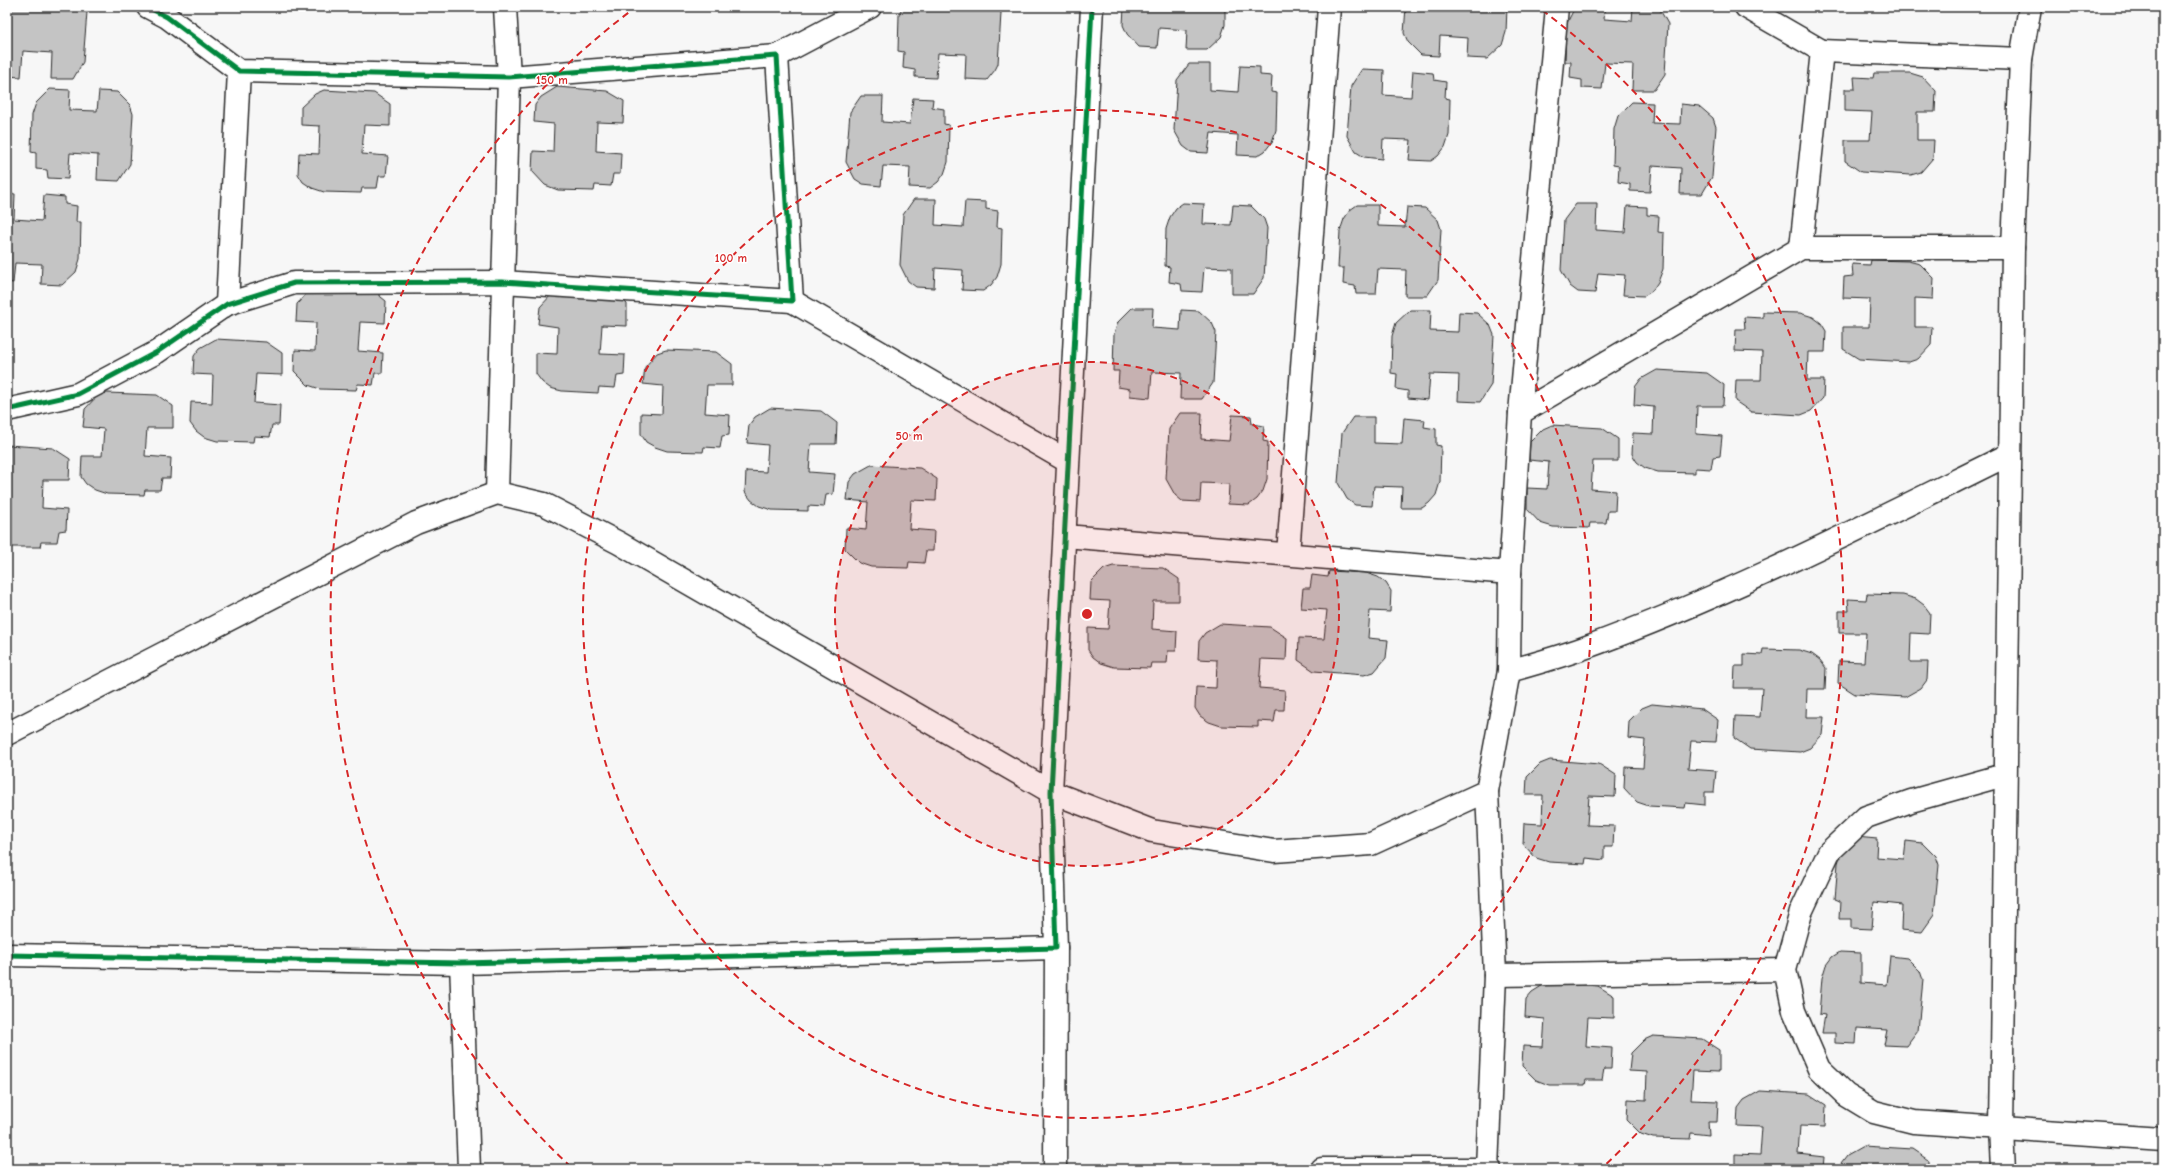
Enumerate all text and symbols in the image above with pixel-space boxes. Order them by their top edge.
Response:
text: 150 m [536,73,568,87]
text: 100 m [715,251,747,265]
text: 50 m [895,429,923,443]
centre of rings [1080,607,1094,621]

